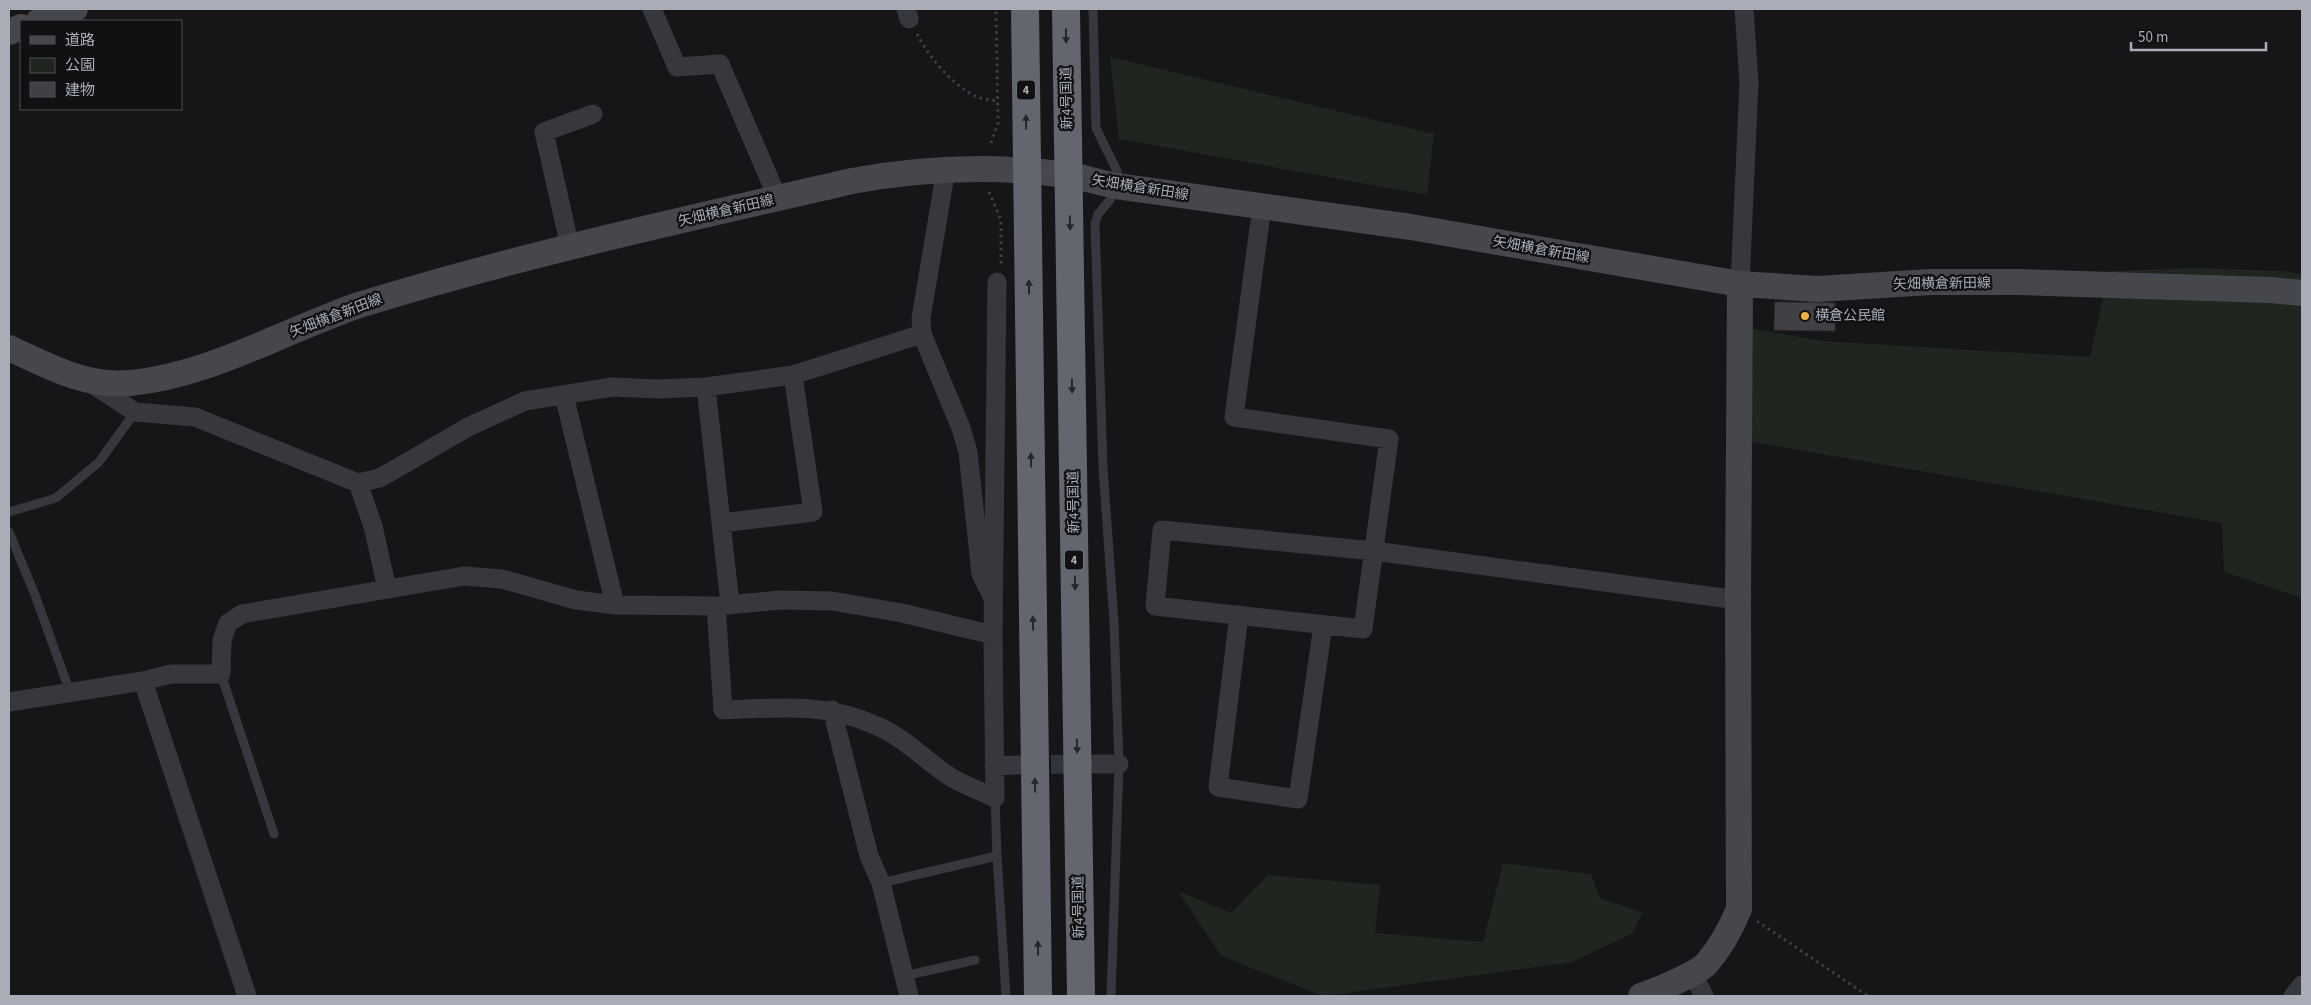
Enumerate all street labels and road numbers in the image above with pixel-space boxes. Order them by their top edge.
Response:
street label: 新4号国道 [1056,66,1078,130]
road number: 4 [1017,80,1035,100]
street label: 矢畑横倉新田線 [1090,170,1190,206]
street label: 矢畑横倉新田線 [676,190,776,232]
street label: 矢畑横倉新田線 [1491,232,1591,268]
street label: 矢畑横倉新田線 [1893,273,1991,295]
street label: 矢畑横倉新田線 [287,289,385,343]
street label: 新4号国道 [1063,470,1085,534]
road number: 4 [1065,550,1083,570]
street label: 新4号国道 [1068,875,1090,939]

